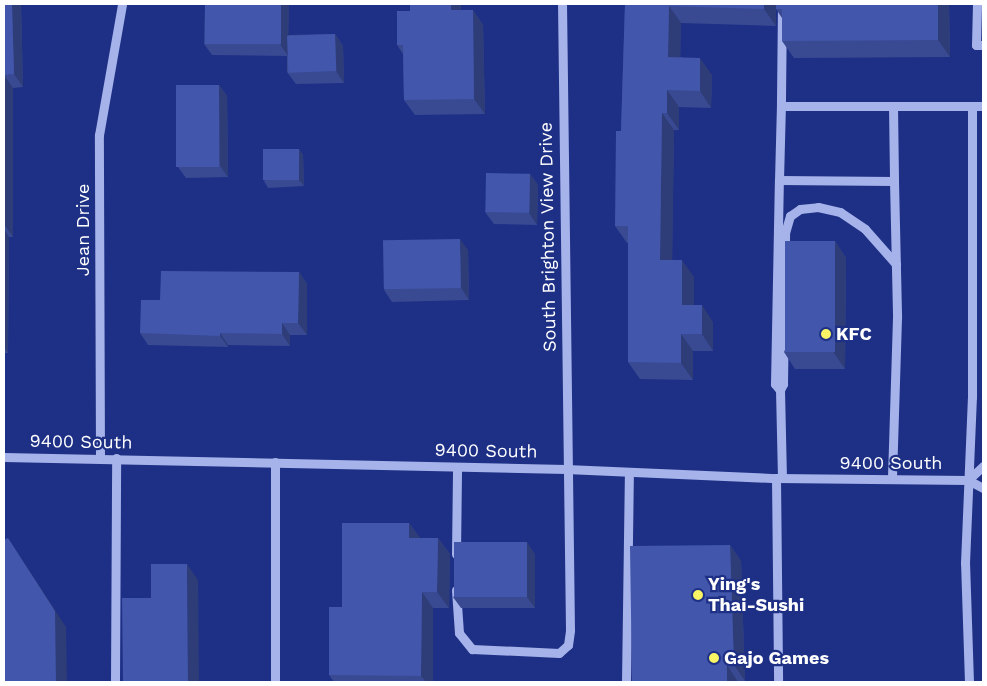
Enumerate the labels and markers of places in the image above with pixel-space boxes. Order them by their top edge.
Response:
place label: KFC [836,323,872,345]
marker: KFC [820,328,832,340]
place label: Ying's Thai-Sushi [708,574,804,616]
marker: Ying's Thai-Sushi [692,589,704,601]
place label: Gajo Games [724,647,829,669]
marker: Gajo Games [708,652,720,664]

